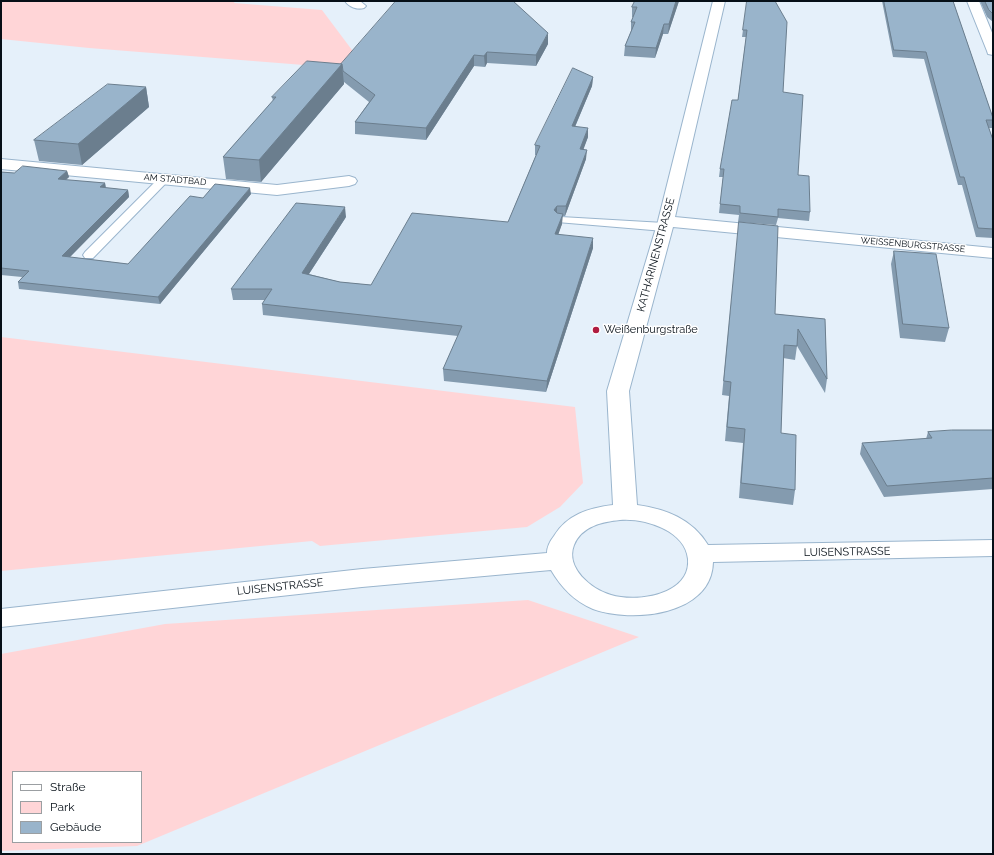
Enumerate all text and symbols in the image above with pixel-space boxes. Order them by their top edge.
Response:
street label: AM STADTBAD [143,172,207,188]
street label: KATHARINENSTRASSE [634,197,678,313]
street label: WEISSENBURGSTRASSE [860,235,966,255]
place label: Weißenburgstraße [604,323,698,337]
marker: Weißenburgstraße [591,325,601,335]
street label: LUISENSTRASSE [803,545,891,559]
street label: LUISENSTRASSE [236,576,324,598]
legend [12,771,142,843]
text: Straße [50,780,86,794]
text: Park [50,800,75,814]
text: Gebäude [50,820,101,834]

